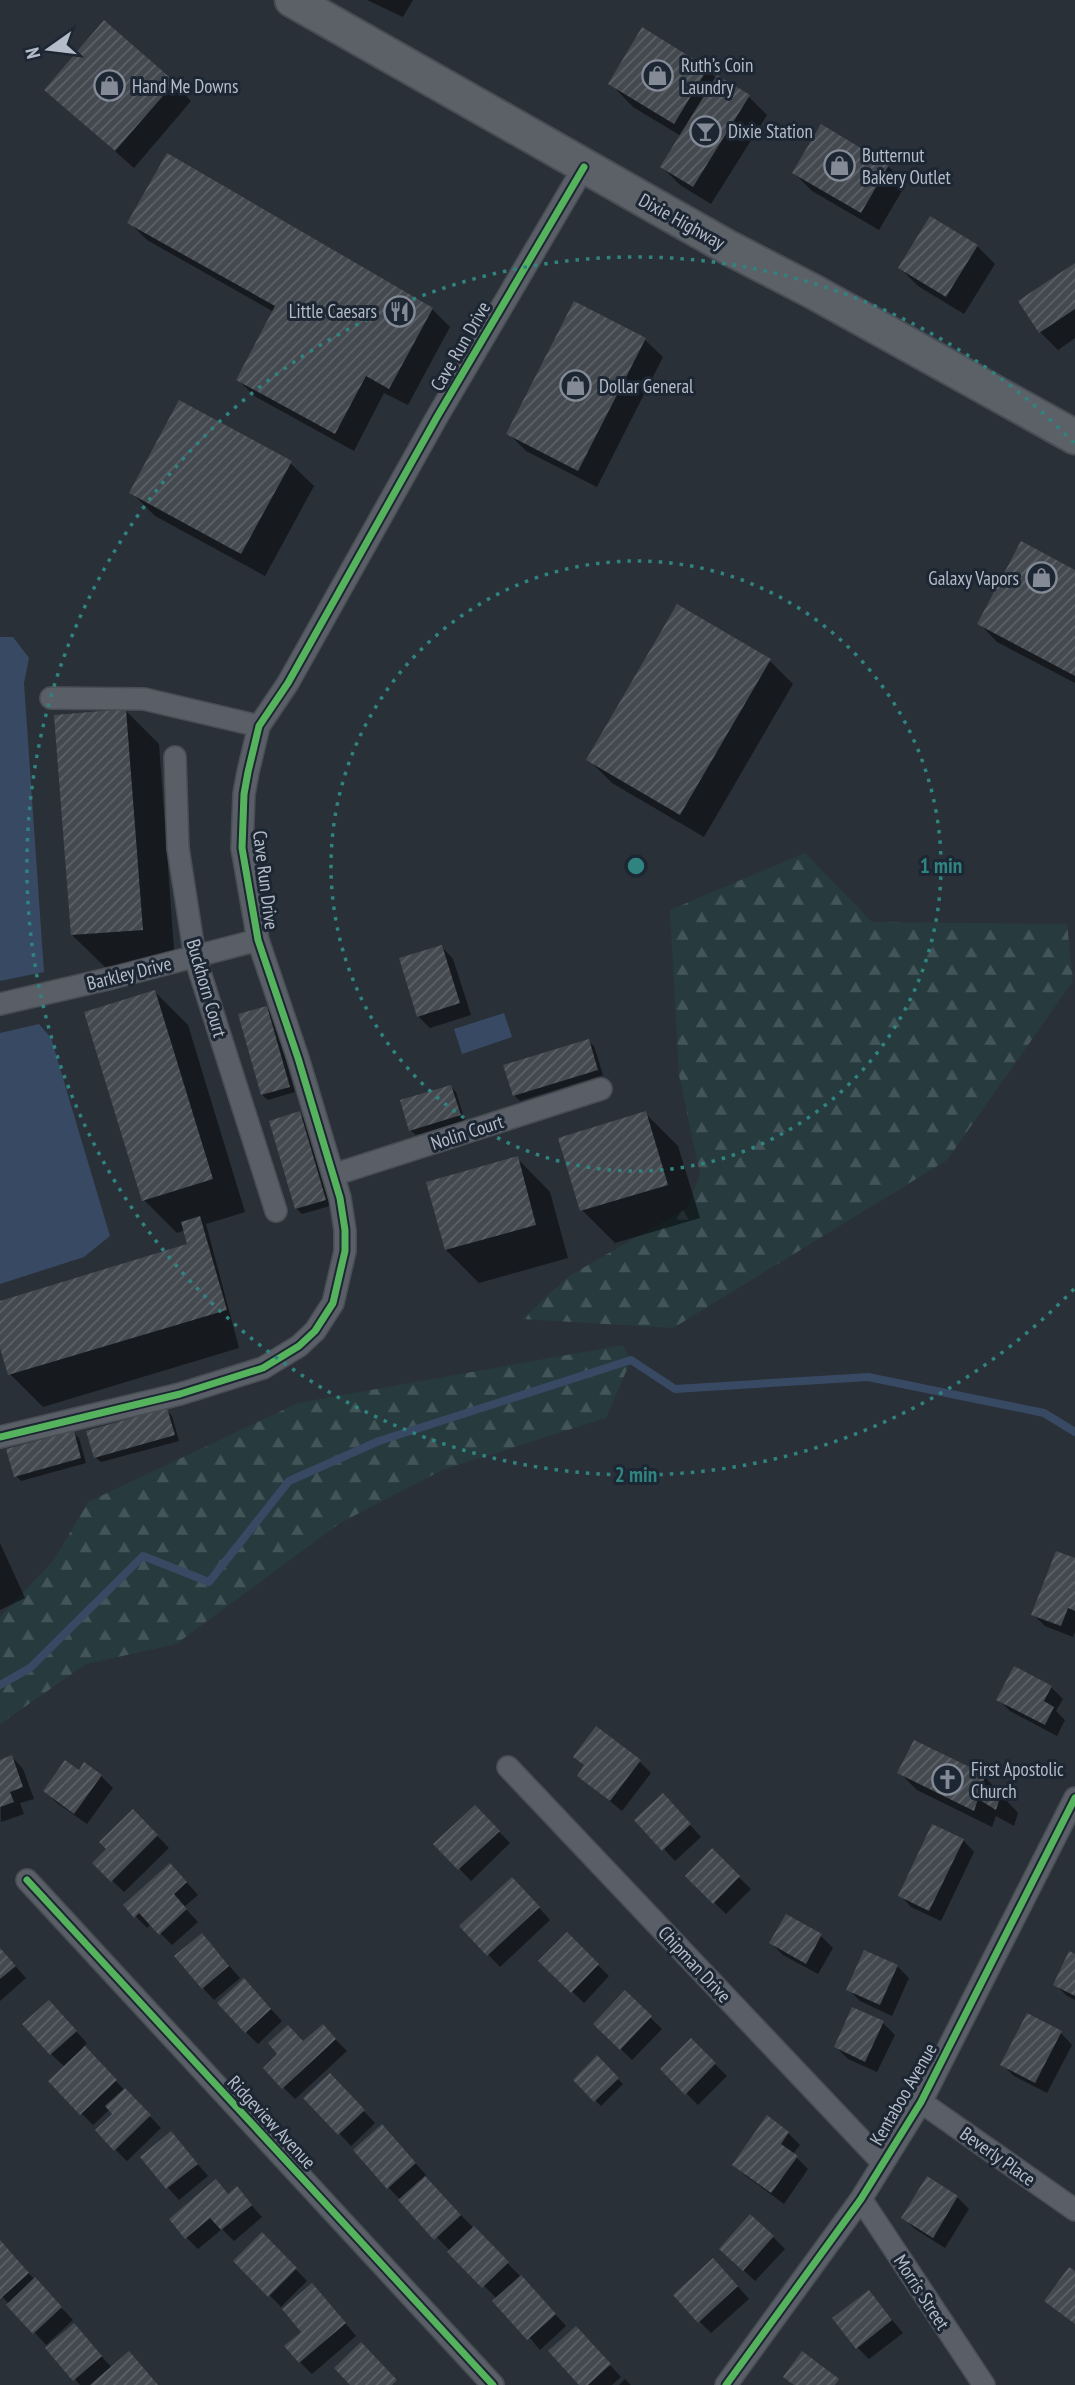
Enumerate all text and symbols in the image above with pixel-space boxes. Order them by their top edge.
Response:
north arrow [14,14,84,84]
text: N [20,45,45,61]
place label: Ruth’s Coin Laundry [681,53,753,99]
shop icon: Ruth’s Coin Laundry [641,59,675,93]
shop icon: Hand Me Downs [92,69,126,103]
place label: Hand Me Downs [132,74,238,98]
bar icon: Dixie Station [688,114,722,148]
place label: Dixie Station [728,119,813,143]
place label: Butternut Bakery Outlet [862,143,952,189]
shop icon: Butternut Bakery Outlet [822,149,856,183]
street label: Dixie Highway [635,188,730,255]
restaurant icon: Little Caesars [383,294,417,328]
street label: Cave Run Drive [425,297,495,395]
place label: Little Caesars [289,299,377,323]
shop icon: Dollar General [559,369,593,403]
place label: Dollar General [599,374,694,398]
shop icon: Galaxy Vapors [1025,561,1059,595]
place label: Galaxy Vapors [928,566,1019,590]
street label: Cave Run Drive [248,829,284,931]
text: 1 min [920,852,962,879]
centre of rings [624,854,648,878]
street label: Buckhorn Court [182,936,233,1041]
street label: Barkley Drive [84,951,174,995]
street label: Nolin Court [428,1109,507,1155]
text: 2 min [615,1461,657,1488]
place label: First Apostolic Church [971,1757,1064,1803]
church icon: First Apostolic Church [931,1763,965,1797]
street label: Chipman Drive [653,1921,737,2008]
street label: Kentaboo Avenue [864,2039,942,2149]
street label: Ridgeview Avenue [223,2070,321,2174]
street label: Beverly Place [956,2121,1041,2191]
street label: Morris Street [889,2250,956,2335]

